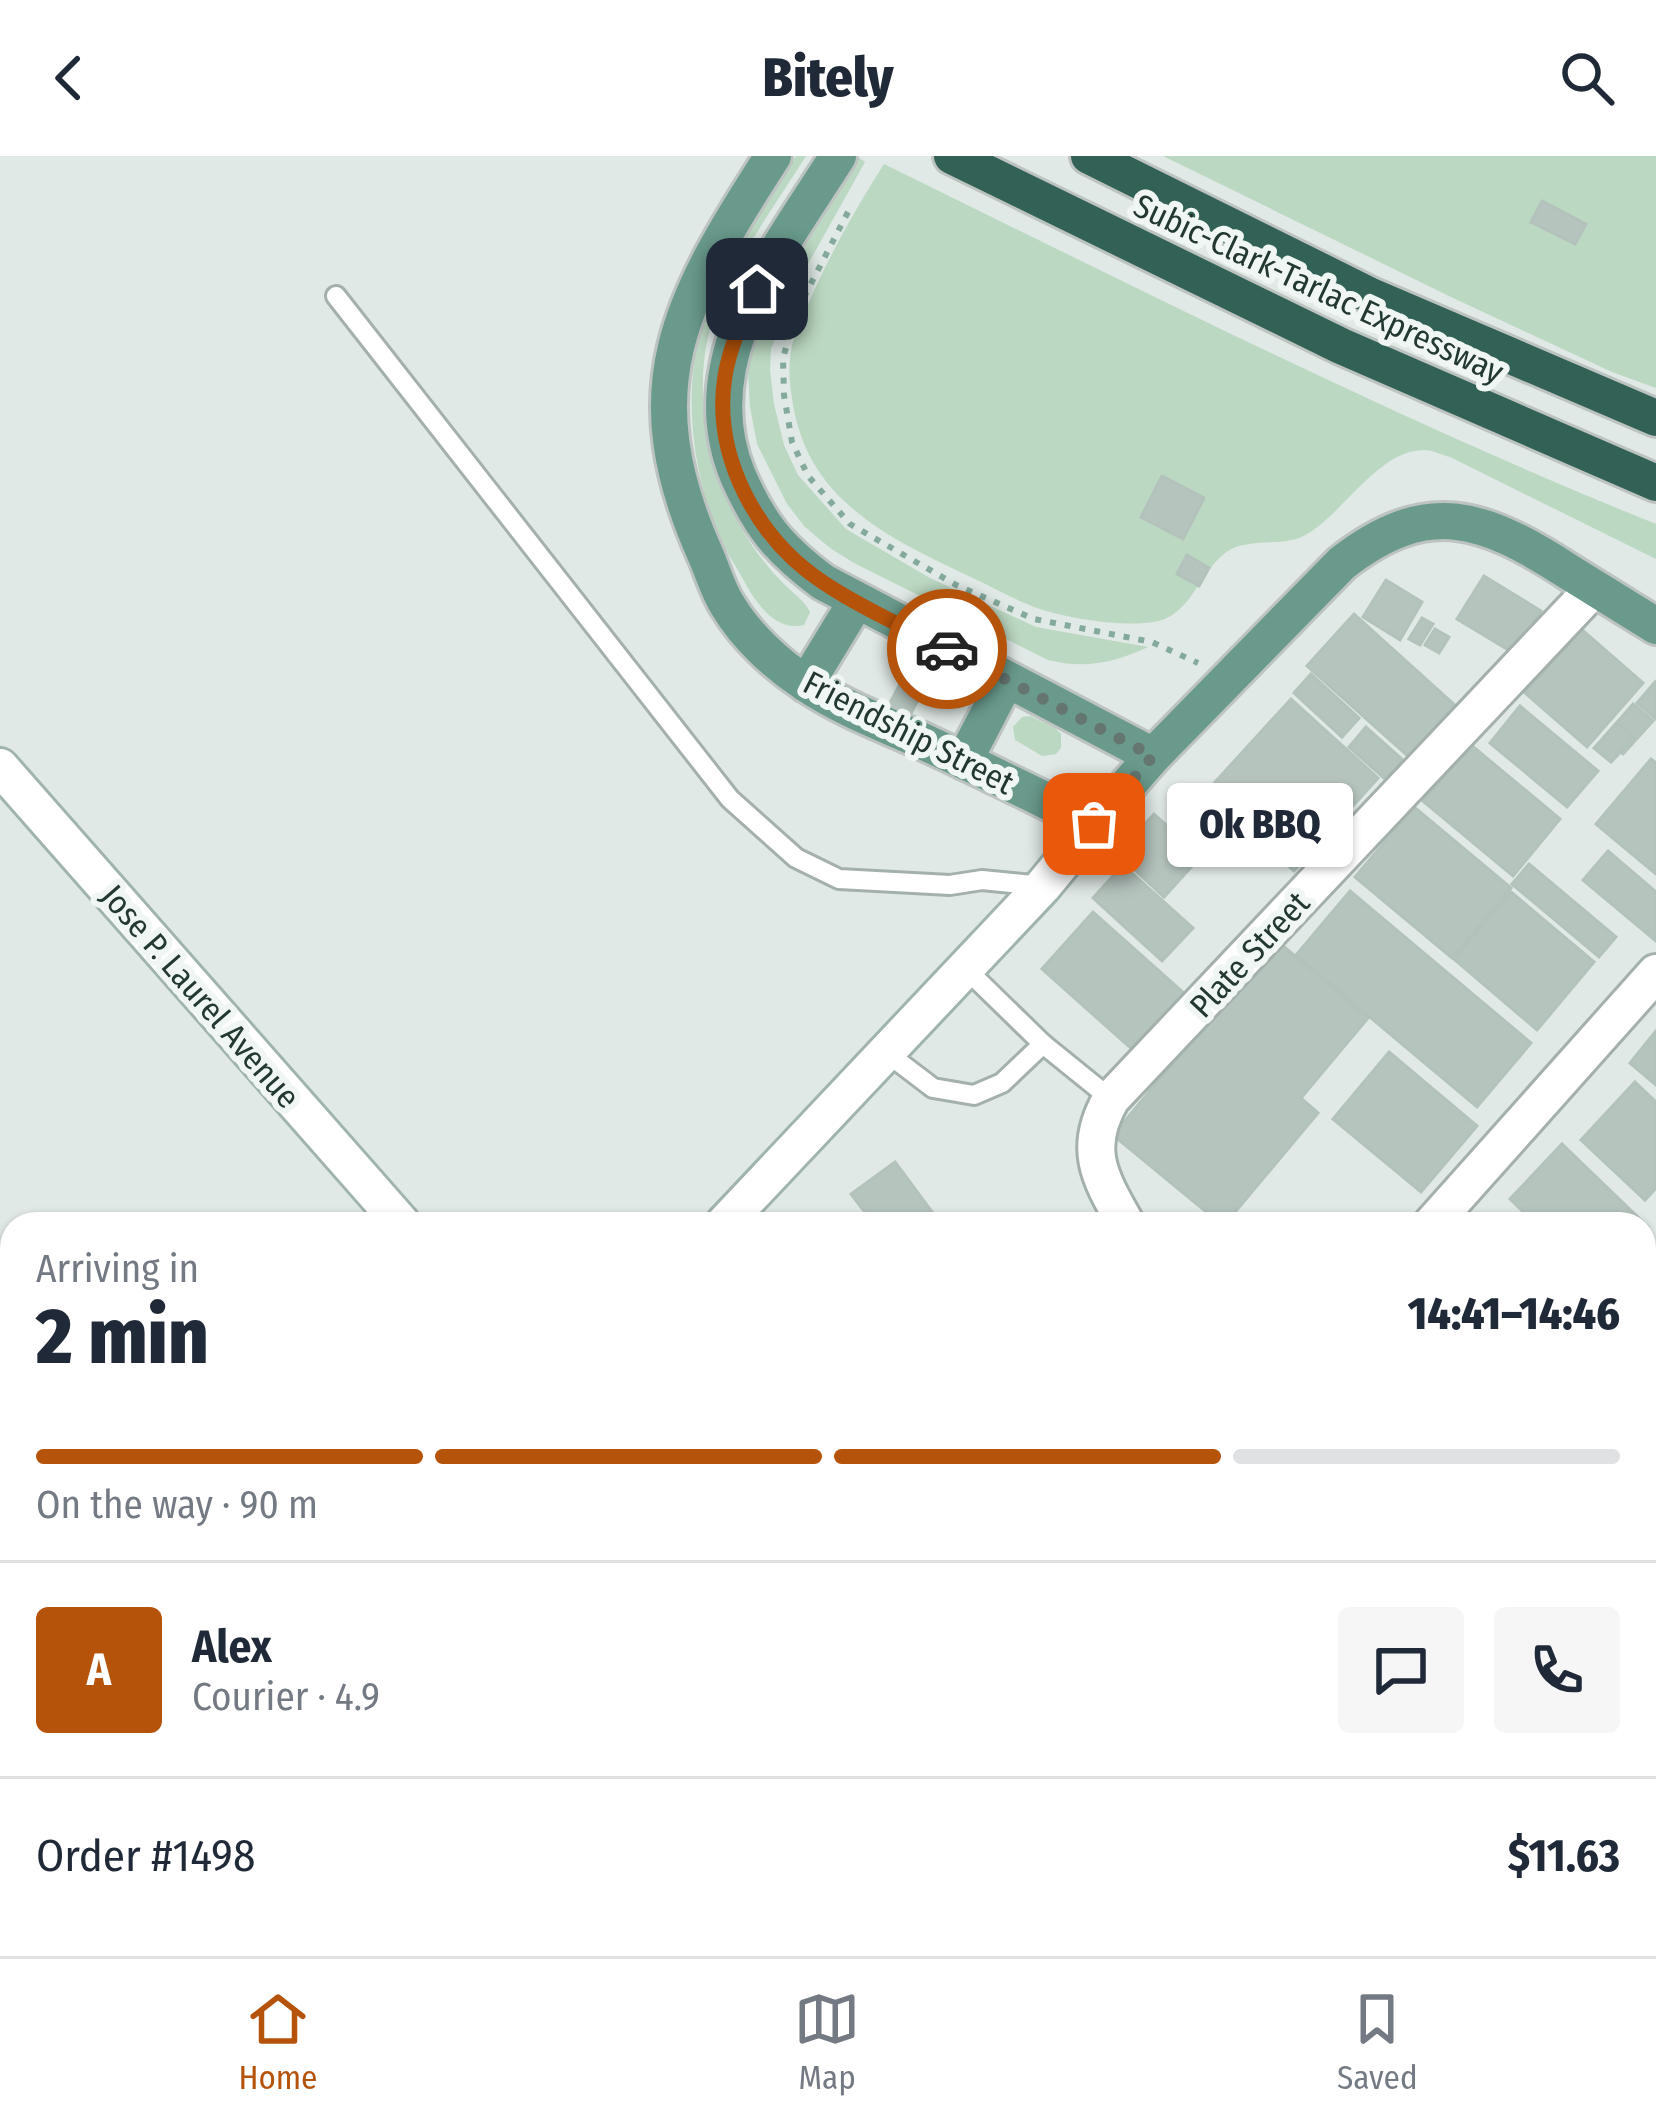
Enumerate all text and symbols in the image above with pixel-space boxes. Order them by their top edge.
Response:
icon: back [36,45,102,111]
icon: search [1554,45,1620,111]
text: Bitely [763,46,893,110]
street label: Subic-Clark-Tarlac Expressway [1127,186,1510,392]
pin [706,238,808,340]
icon: home [724,256,790,322]
courier [887,589,1007,709]
icon: car [914,616,980,682]
street label: Friendship Street [797,663,1021,803]
pin [1043,773,1145,875]
callout: Ok BBQ [1166,782,1352,866]
icon: bag [1061,791,1127,857]
text: Ok BBQ [1199,802,1321,848]
street label: Jose P. Laurel Avenue [92,877,308,1117]
street label: Plate Street [1182,883,1318,1026]
text: Arriving in [36,1246,199,1292]
text: 14:41–14:46 [1408,1287,1620,1341]
text: 2 min [36,1290,209,1384]
text: On the way · 90 m [36,1482,318,1528]
button: chat [1338,1607,1464,1733]
button: phone [1494,1607,1620,1733]
text: Alex [192,1620,272,1674]
text: A [87,1643,111,1697]
text: Courier · 4.9 [192,1674,380,1720]
text: Order #1498 [36,1829,255,1883]
text: $11.63 [1508,1829,1620,1883]
tab: Home [238,1986,317,2098]
tab: Map [794,1986,860,2098]
tab: Saved [1337,1986,1418,2098]

